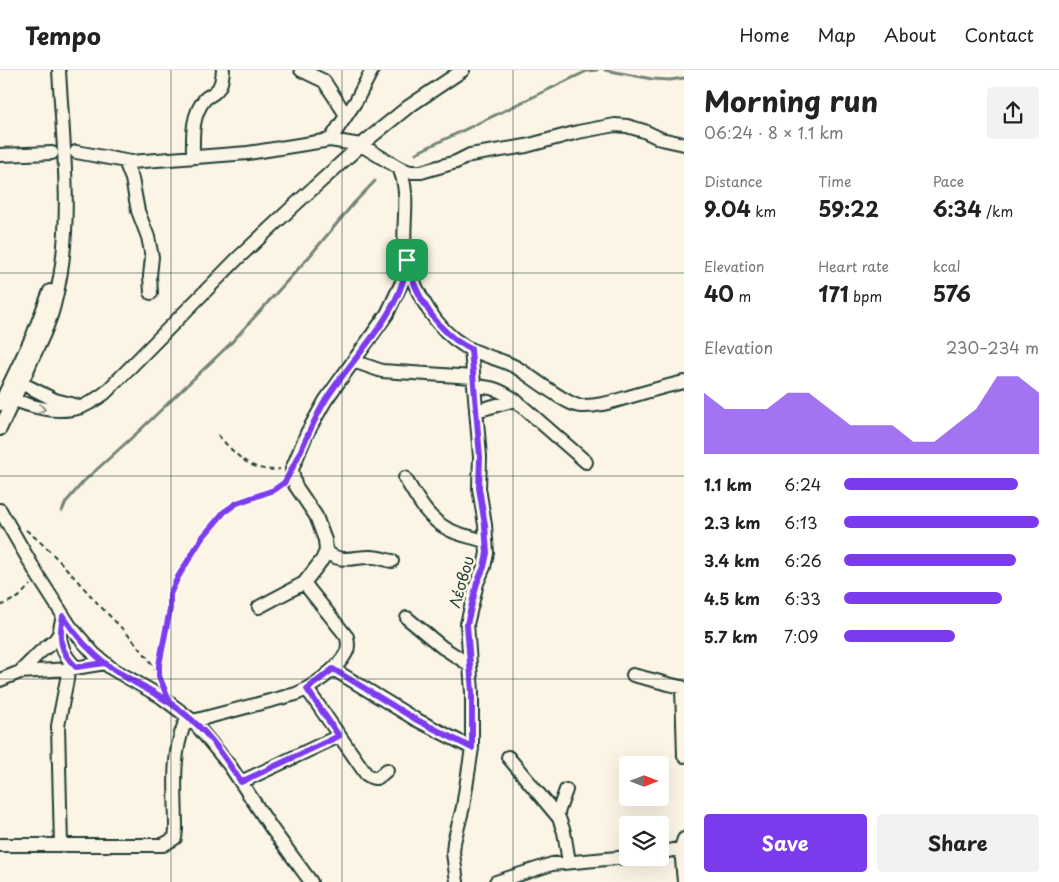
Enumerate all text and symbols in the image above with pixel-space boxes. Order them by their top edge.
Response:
text: Tempo [25,17,101,53]
text: Home [739,21,789,48]
text: Map [817,21,856,48]
text: About [884,21,936,48]
text: Contact [964,21,1034,48]
text: Morning run [704,79,878,122]
button: share [987,87,1039,139]
text: 06:24 · 8 × 1.1 km [704,120,843,144]
text: Distance [704,171,763,192]
text: Time [818,171,851,192]
text: Pace [933,171,964,192]
text: 9.04 [704,192,751,224]
text: 59:22 [818,192,879,224]
text: 6:34 [933,192,982,224]
text: km [751,201,776,222]
text: /km [982,201,1013,222]
pin [386,239,428,281]
icon: arrive [393,246,421,274]
text: Elevation [704,256,764,277]
text: Heart rate [818,256,889,277]
text: kcal [933,256,961,277]
text: 40 [704,277,734,309]
text: 171 [818,277,849,309]
text: 576 [933,277,971,309]
text: m [734,286,751,307]
text: bpm [849,286,882,307]
text: Elevation [704,335,773,359]
text: 230–234 m [946,335,1039,359]
one-way arrow [39,403,47,414]
text: 1.1 km [704,472,752,496]
text: 6:24 [784,472,821,496]
text: 2.3 km [704,510,760,534]
text: 6:13 [784,510,818,534]
text: 3.4 km [704,548,760,572]
text: 6:26 [784,548,822,572]
street label: Λέσβου [442,553,479,610]
text: 4.5 km [704,586,760,610]
text: 6:33 [784,586,821,610]
text: 5.7 km [704,624,758,648]
text: 7:09 [784,624,818,648]
north arrow [619,756,669,806]
map controls [619,756,669,866]
button: Save [704,814,867,872]
button: Share [877,814,1039,872]
button: layers [619,816,669,866]

